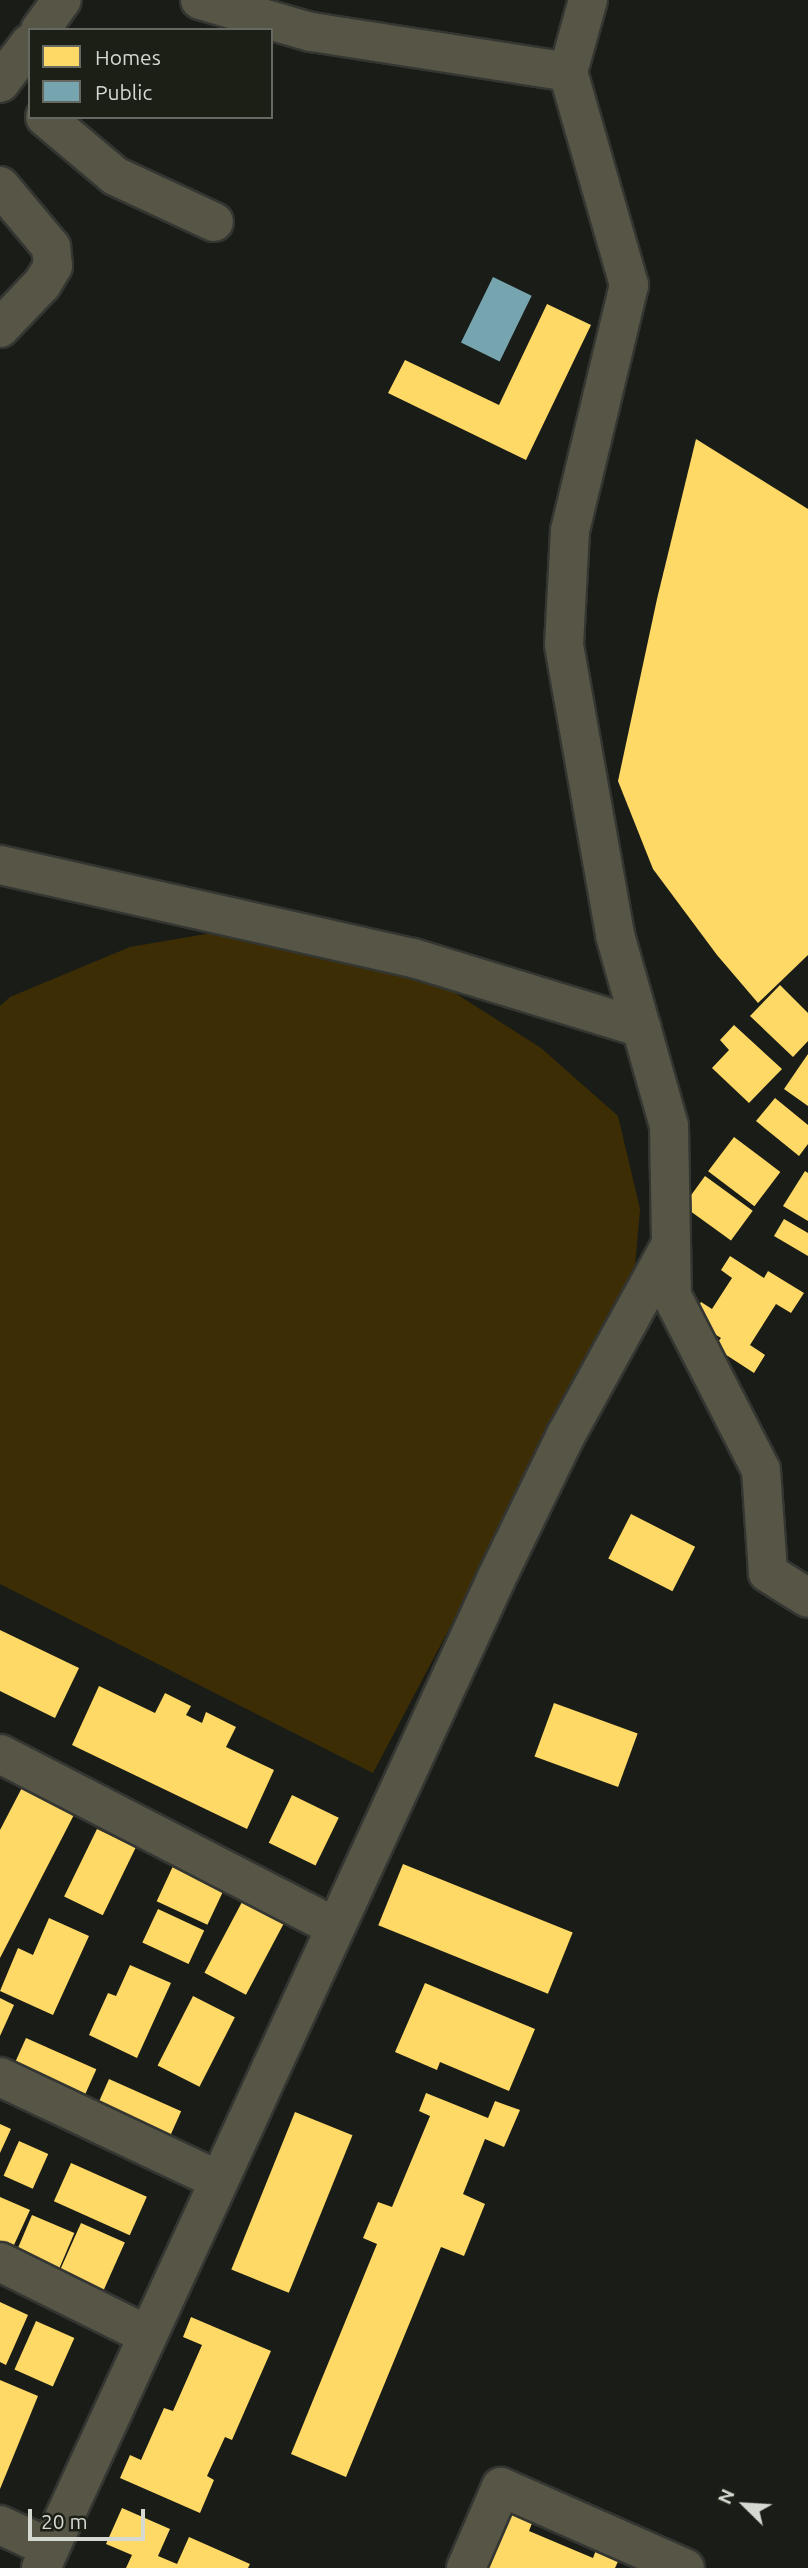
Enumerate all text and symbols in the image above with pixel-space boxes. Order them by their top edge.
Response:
legend [28,28,273,119]
text: Homes [95,45,161,69]
text: Public [95,80,152,104]
north arrow [710,2470,780,2540]
text: N [713,2486,739,2507]
scale bar [32,2494,149,2538]
text: 20 m [41,2509,88,2533]

